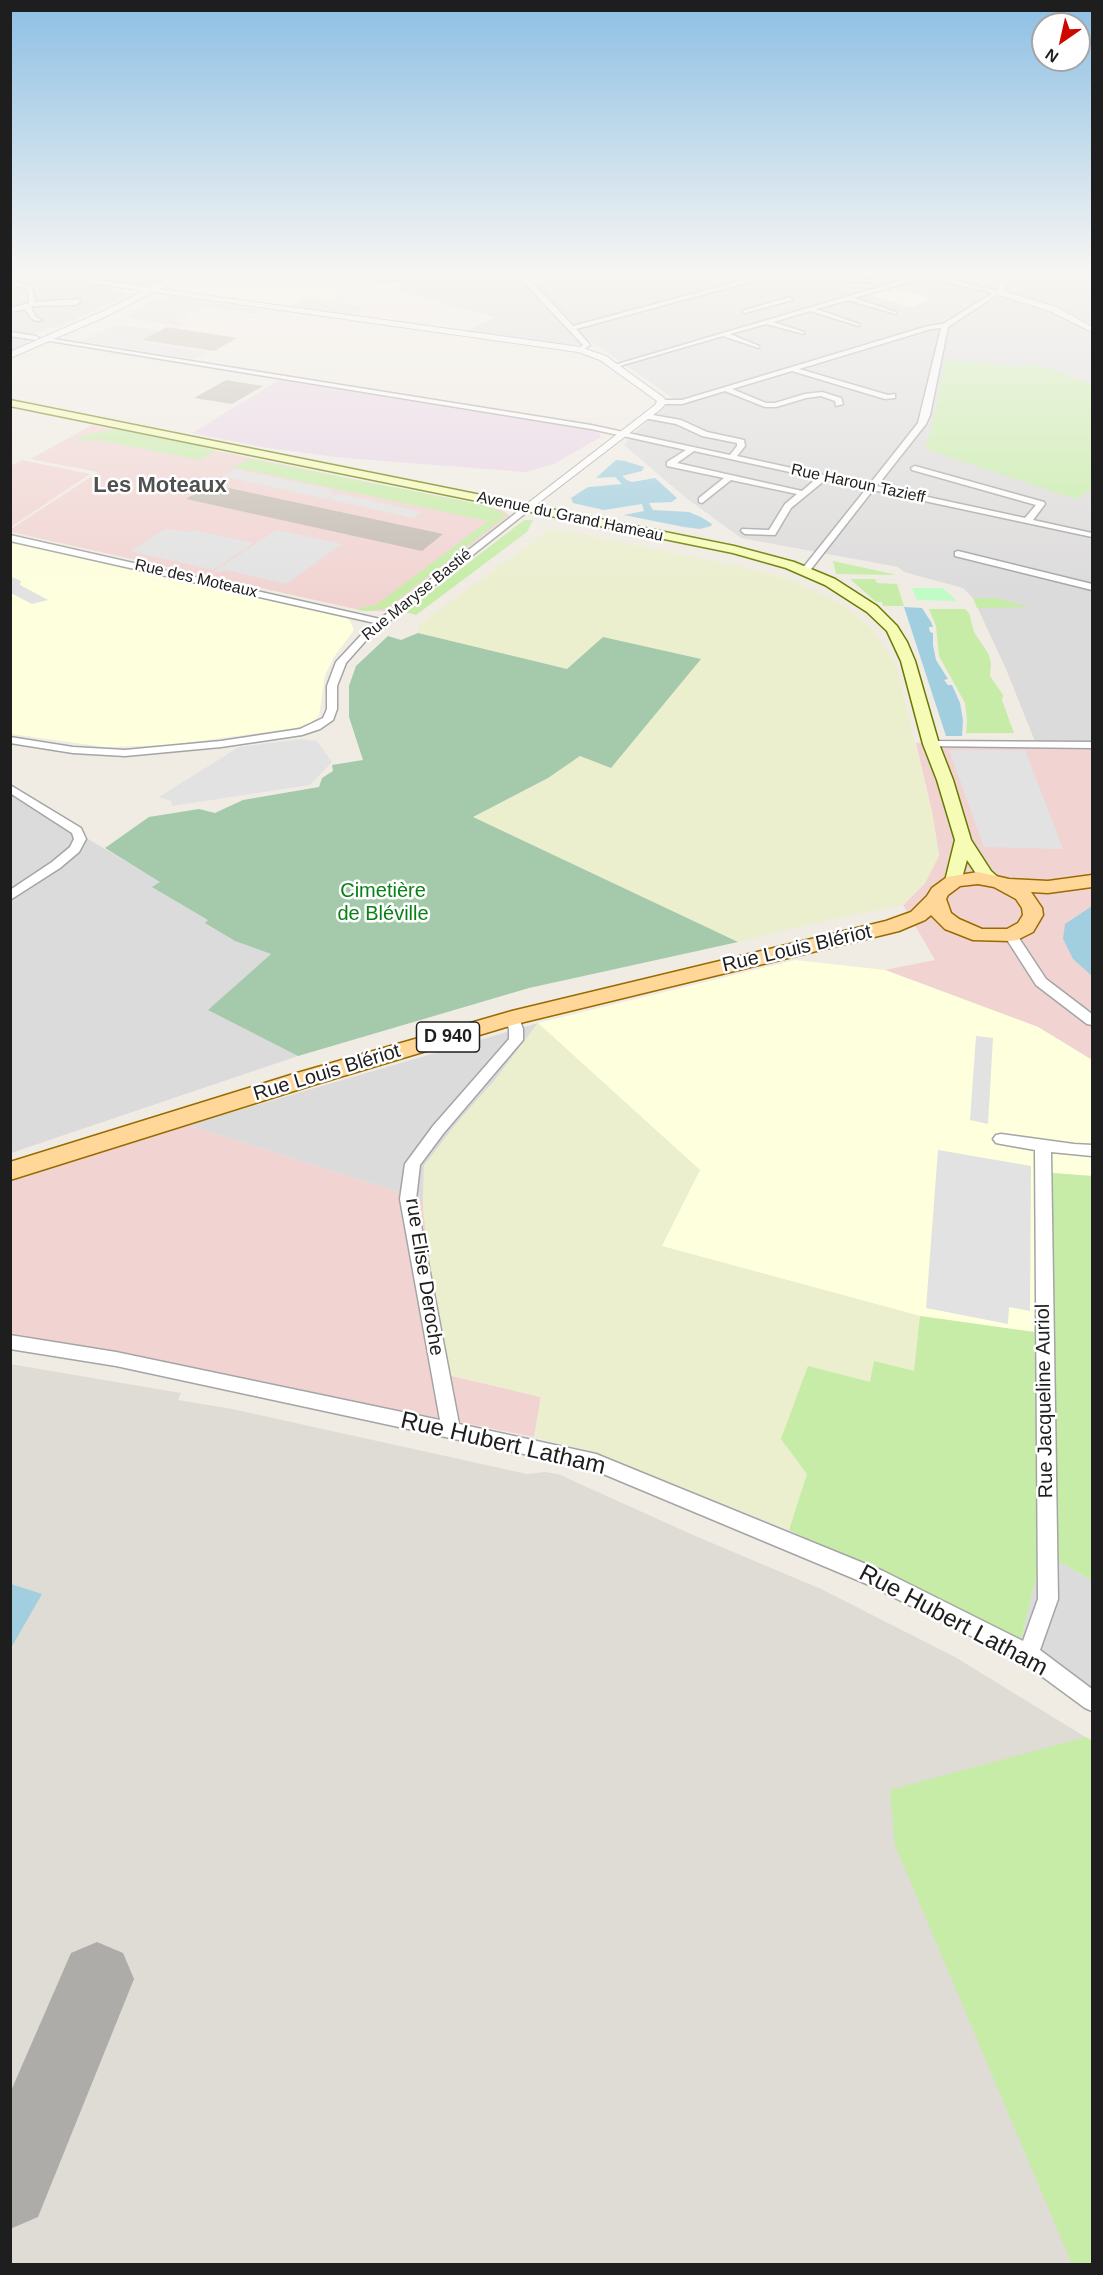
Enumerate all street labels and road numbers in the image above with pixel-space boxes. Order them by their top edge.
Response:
street label: Rue Haroun Tazieff [789,460,927,508]
street label: Avenue du Grand Hameau [475,488,665,546]
street label: Rue Maryse Bastié [358,545,476,645]
street label: Rue des Moteaux [133,556,259,602]
street label: Rue Louis Blériot [720,920,874,978]
road number: D 940 [416,1022,480,1052]
street label: Rue Louis Blériot [251,1039,403,1107]
street label: rue Elise Deroche [400,1197,448,1357]
street label: Rue Jacqueline Auriol [1031,1304,1059,1498]
street label: Rue Hubert Latham [398,1406,608,1482]
street label: Rue Hubert Latham [854,1559,1052,1683]

